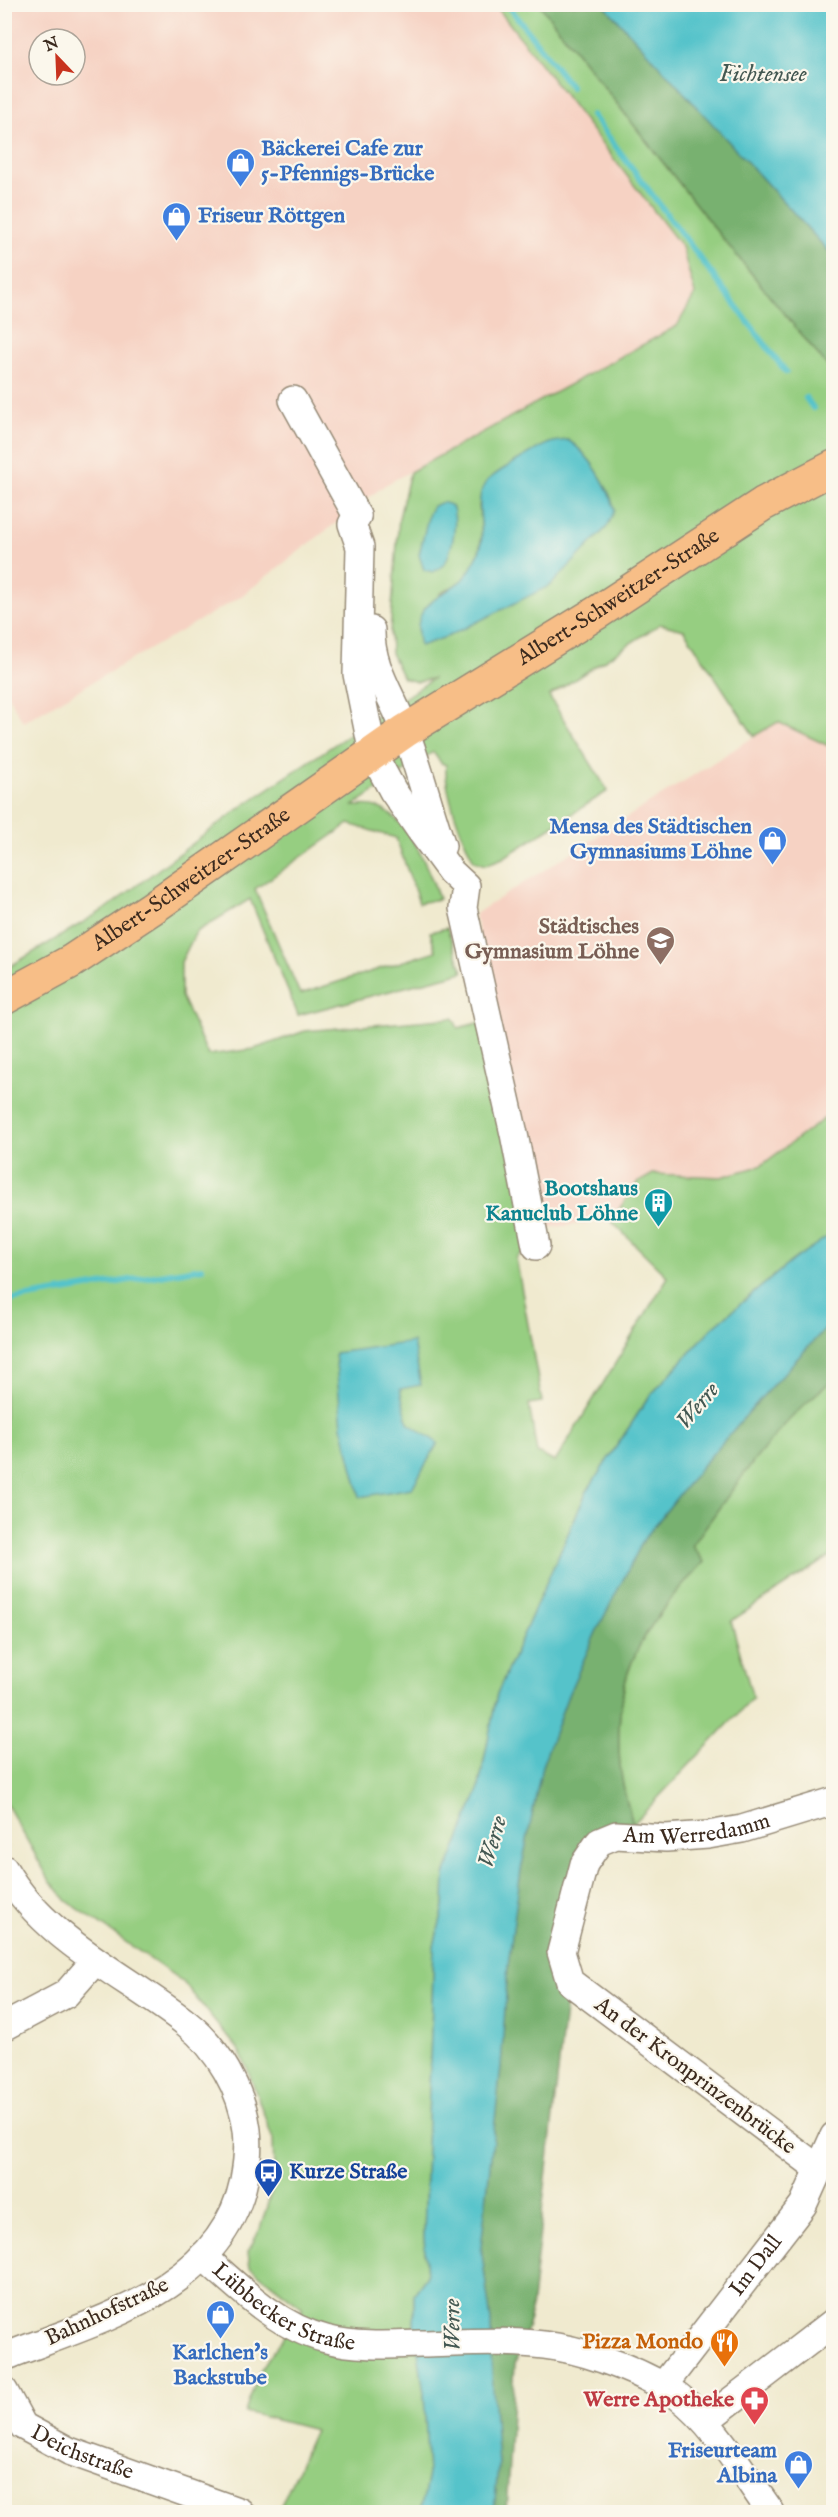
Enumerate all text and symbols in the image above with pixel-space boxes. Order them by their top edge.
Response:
north arrow [27,27,87,87]
text: N [41,33,62,57]
water label: Fichtensee [719,59,807,90]
place label: Bäckerei Cafe zur 5-Pfennigs-Brücke [261,135,434,188]
shop icon: Bäckerei Cafe zur 5-Pfennigs-Brücke [224,146,256,188]
shop icon: Friseur Röttgen [161,200,193,242]
place label: Friseur Röttgen [198,202,345,230]
street label: Albert-Schweitzer-Straße [511,522,725,673]
street label: Albert-Schweitzer-Straße [86,801,296,958]
place label: Mensa des Städtischen Gymnasiums Löhne [549,813,752,866]
shop icon: Mensa des Städtischen Gymnasiums Löhne [757,824,789,866]
place label: Städtisches Gymnasium Löhne [465,913,639,966]
school or university icon: Städtisches Gymnasium Löhne [644,924,676,966]
place label: Bootshaus Kanuclub Löhne [485,1175,638,1228]
building icon: Bootshaus Kanuclub Löhne [643,1186,675,1228]
water label: Werre [669,1376,727,1436]
street label: Am Werredamm [621,1807,774,1852]
water label: Werre [471,1812,515,1872]
street label: An der Kronprinzenbrücke [588,1990,801,2161]
bus stop icon: Kurze Straße [252,2156,284,2198]
place label: Kurze Straße [289,2158,407,2186]
street label: Im Dall [723,2229,789,2302]
street label: Lübbecker Straße [206,2257,357,2358]
street label: Bahnhofstraße [41,2271,173,2353]
shop icon: Karlchen's Backstube [204,2298,236,2340]
water label: Werre [437,2298,469,2352]
restaurant icon: Pizza Mondo [708,2326,740,2368]
place label: Pizza Mondo [582,2328,703,2356]
place label: Karlchen's Backstube [172,2339,268,2392]
pharmacy icon: Werre Apotheke [739,2384,771,2426]
place label: Werre Apotheke [582,2386,734,2414]
street label: Deichstraße [26,2419,137,2487]
place label: Friseurteam Albina [668,2437,777,2490]
shop icon: Friseurteam Albina [782,2448,814,2490]

